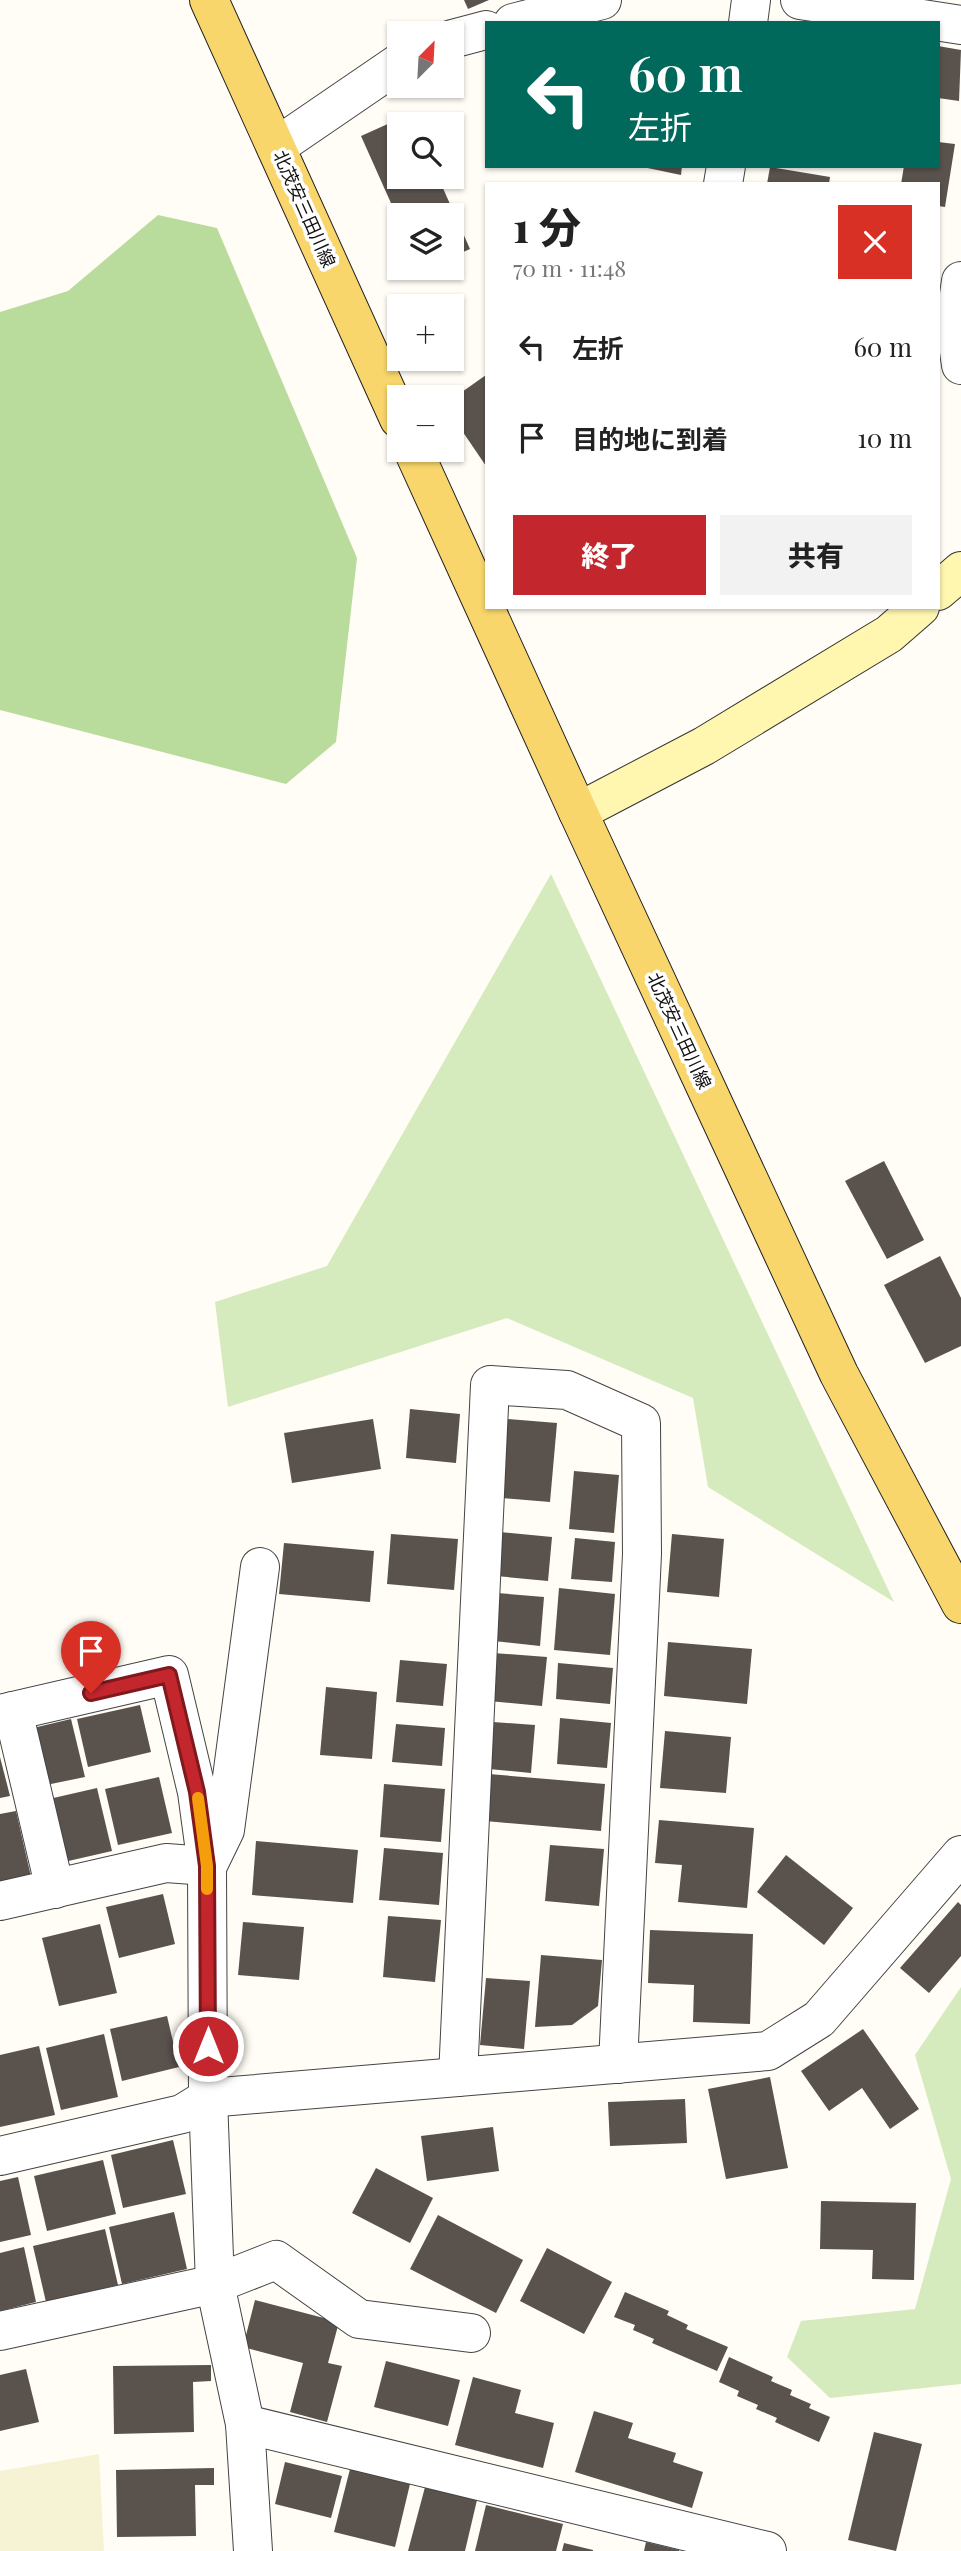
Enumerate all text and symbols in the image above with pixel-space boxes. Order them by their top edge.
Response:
north arrow [387,21,464,98]
map controls [387,21,464,462]
text: 60 m [628,39,743,104]
icon: left [513,49,604,140]
text: 左折 [628,104,692,147]
button: search [387,112,464,189]
street label: 北茂安三田川線 [268,146,342,271]
text: 1 分 [513,198,581,254]
button: layers [387,203,464,280]
button: close [838,205,912,279]
text: 70 m · 11:48 [513,252,626,283]
button: + [387,294,464,371]
icon: left [513,328,551,366]
text: 60 m [853,329,912,364]
text: 左折 [572,330,624,365]
button: − [387,385,464,462]
icon: arrive [513,419,551,457]
text: 10 m [857,420,912,455]
text: 目的地に到着 [572,421,728,456]
button: 終了 [513,515,706,595]
button: 共有 [720,515,912,595]
street label: 北茂安三田川線 [642,968,717,1093]
pin [61,1621,121,1693]
icon: arrive [72,1632,110,1670]
position arrow [171,2009,245,2083]

